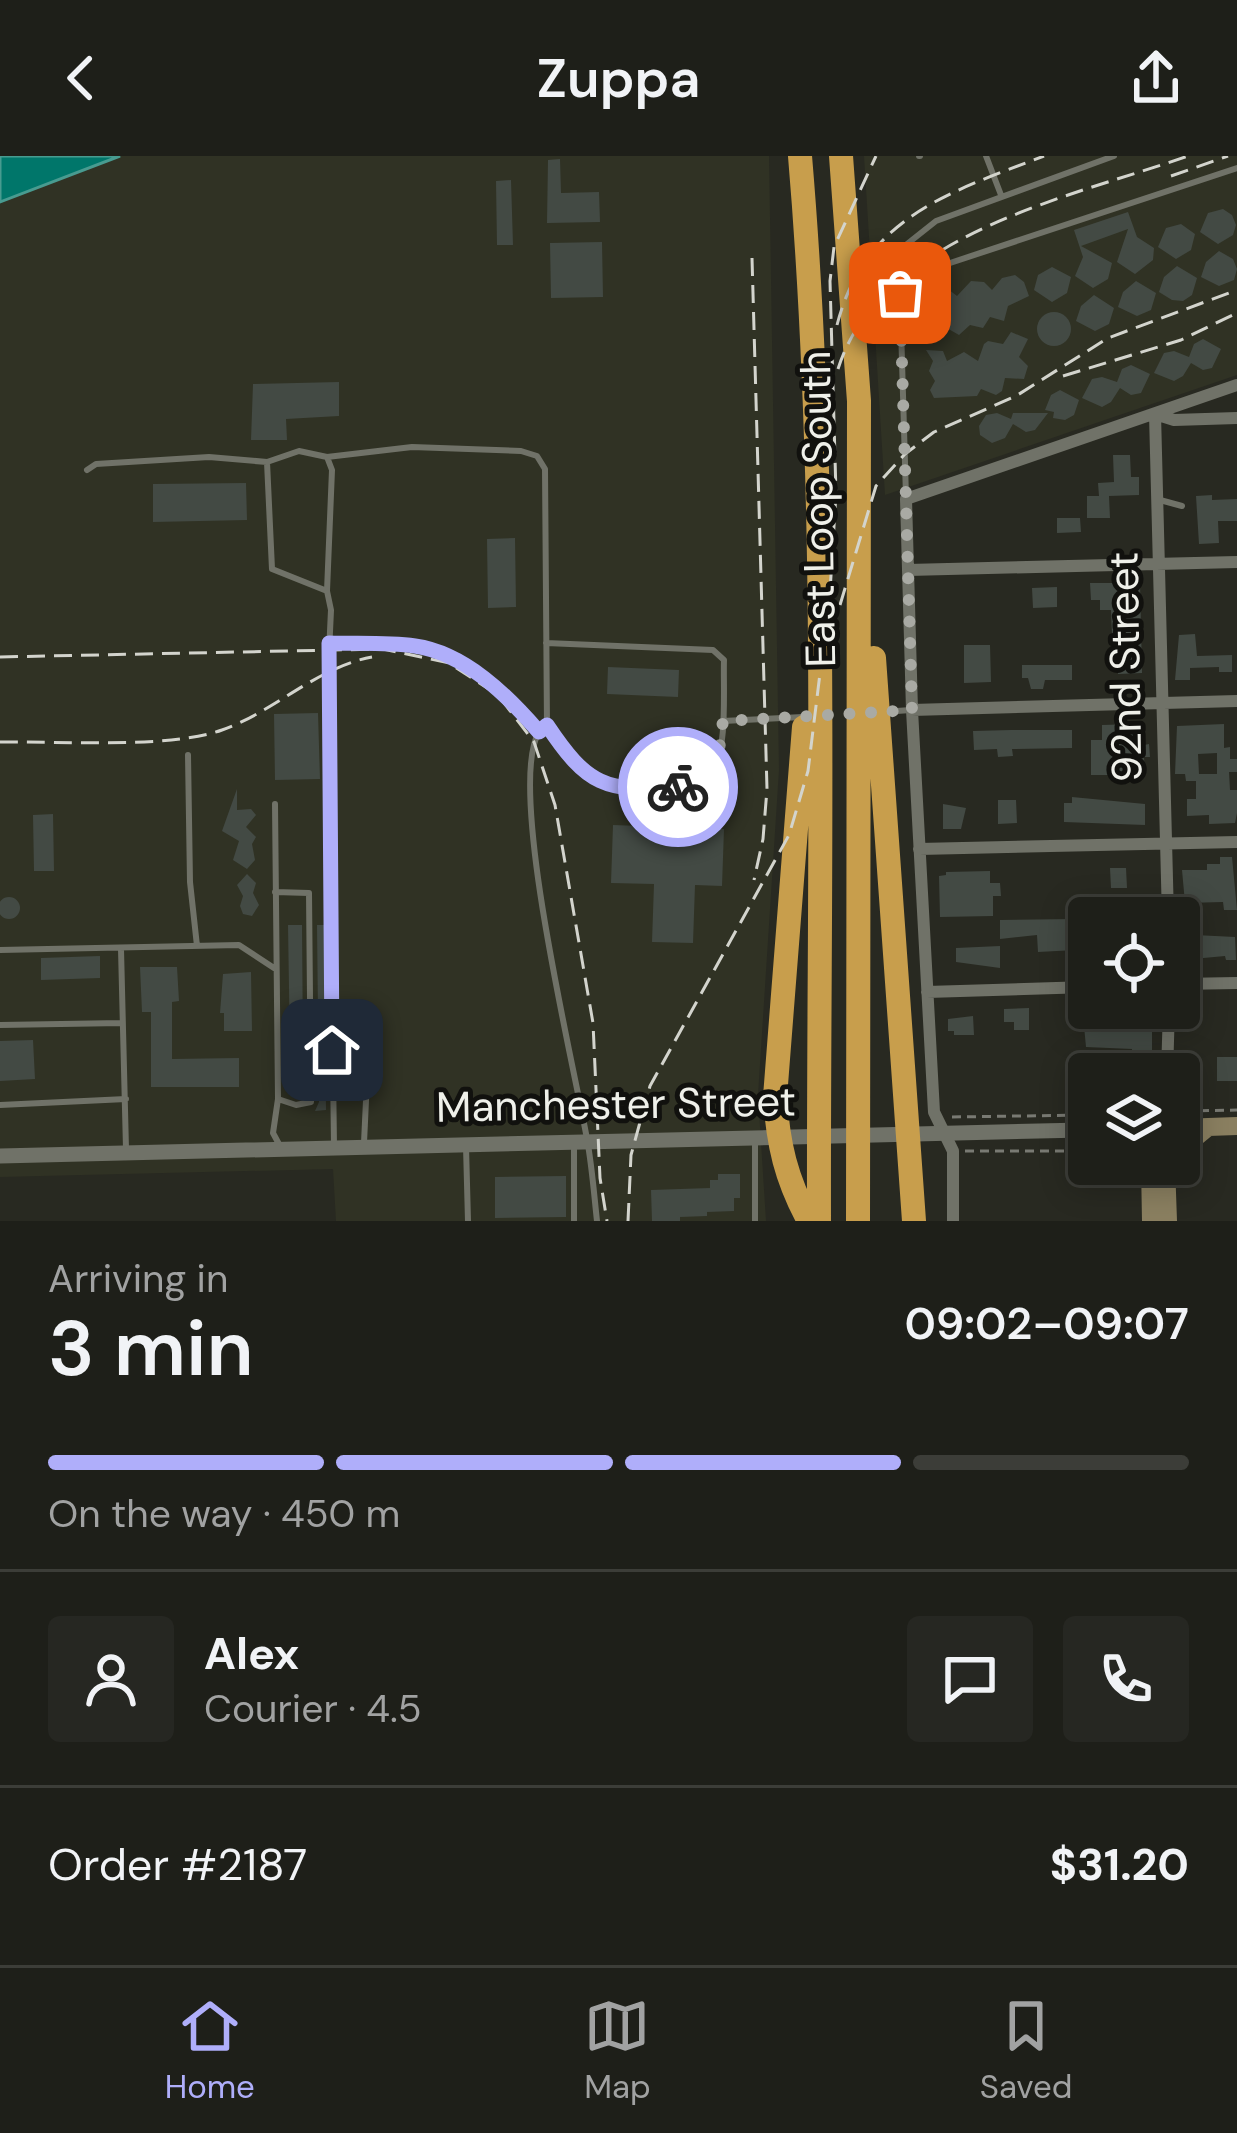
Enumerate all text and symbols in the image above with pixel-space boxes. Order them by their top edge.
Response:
text: Zuppa [537,43,701,114]
icon: back [48,45,114,111]
icon: share [1123,45,1189,111]
pin [849,242,951,344]
icon: bag [867,260,933,326]
street label: East Loop South [788,350,848,668]
street label: 92nd Street [1095,551,1155,783]
courier [618,727,738,847]
icon: bike [645,754,711,820]
map controls [1068,897,1200,1185]
button: locate [1068,897,1200,1029]
pin [281,999,383,1101]
icon: home [299,1017,365,1083]
button: layers [1068,1053,1200,1185]
street label: Manchester Street [436,1073,796,1135]
text: Arriving in [48,1253,228,1304]
text: 09:02–09:07 [904,1294,1189,1353]
text: 3 min [48,1298,254,1399]
text: On the way · 450 m [48,1488,400,1539]
button: person [48,1616,174,1742]
button: chat [907,1616,1033,1742]
button: phone [1063,1616,1189,1742]
text: Alex [204,1624,299,1683]
text: Courier · 4.5 [204,1683,421,1734]
text: Order #2187 [48,1835,307,1894]
text: $31.20 [1050,1835,1189,1894]
tab: Home [165,1993,255,2108]
tab: Map [584,1993,651,2108]
tab: Saved [980,1993,1072,2108]

